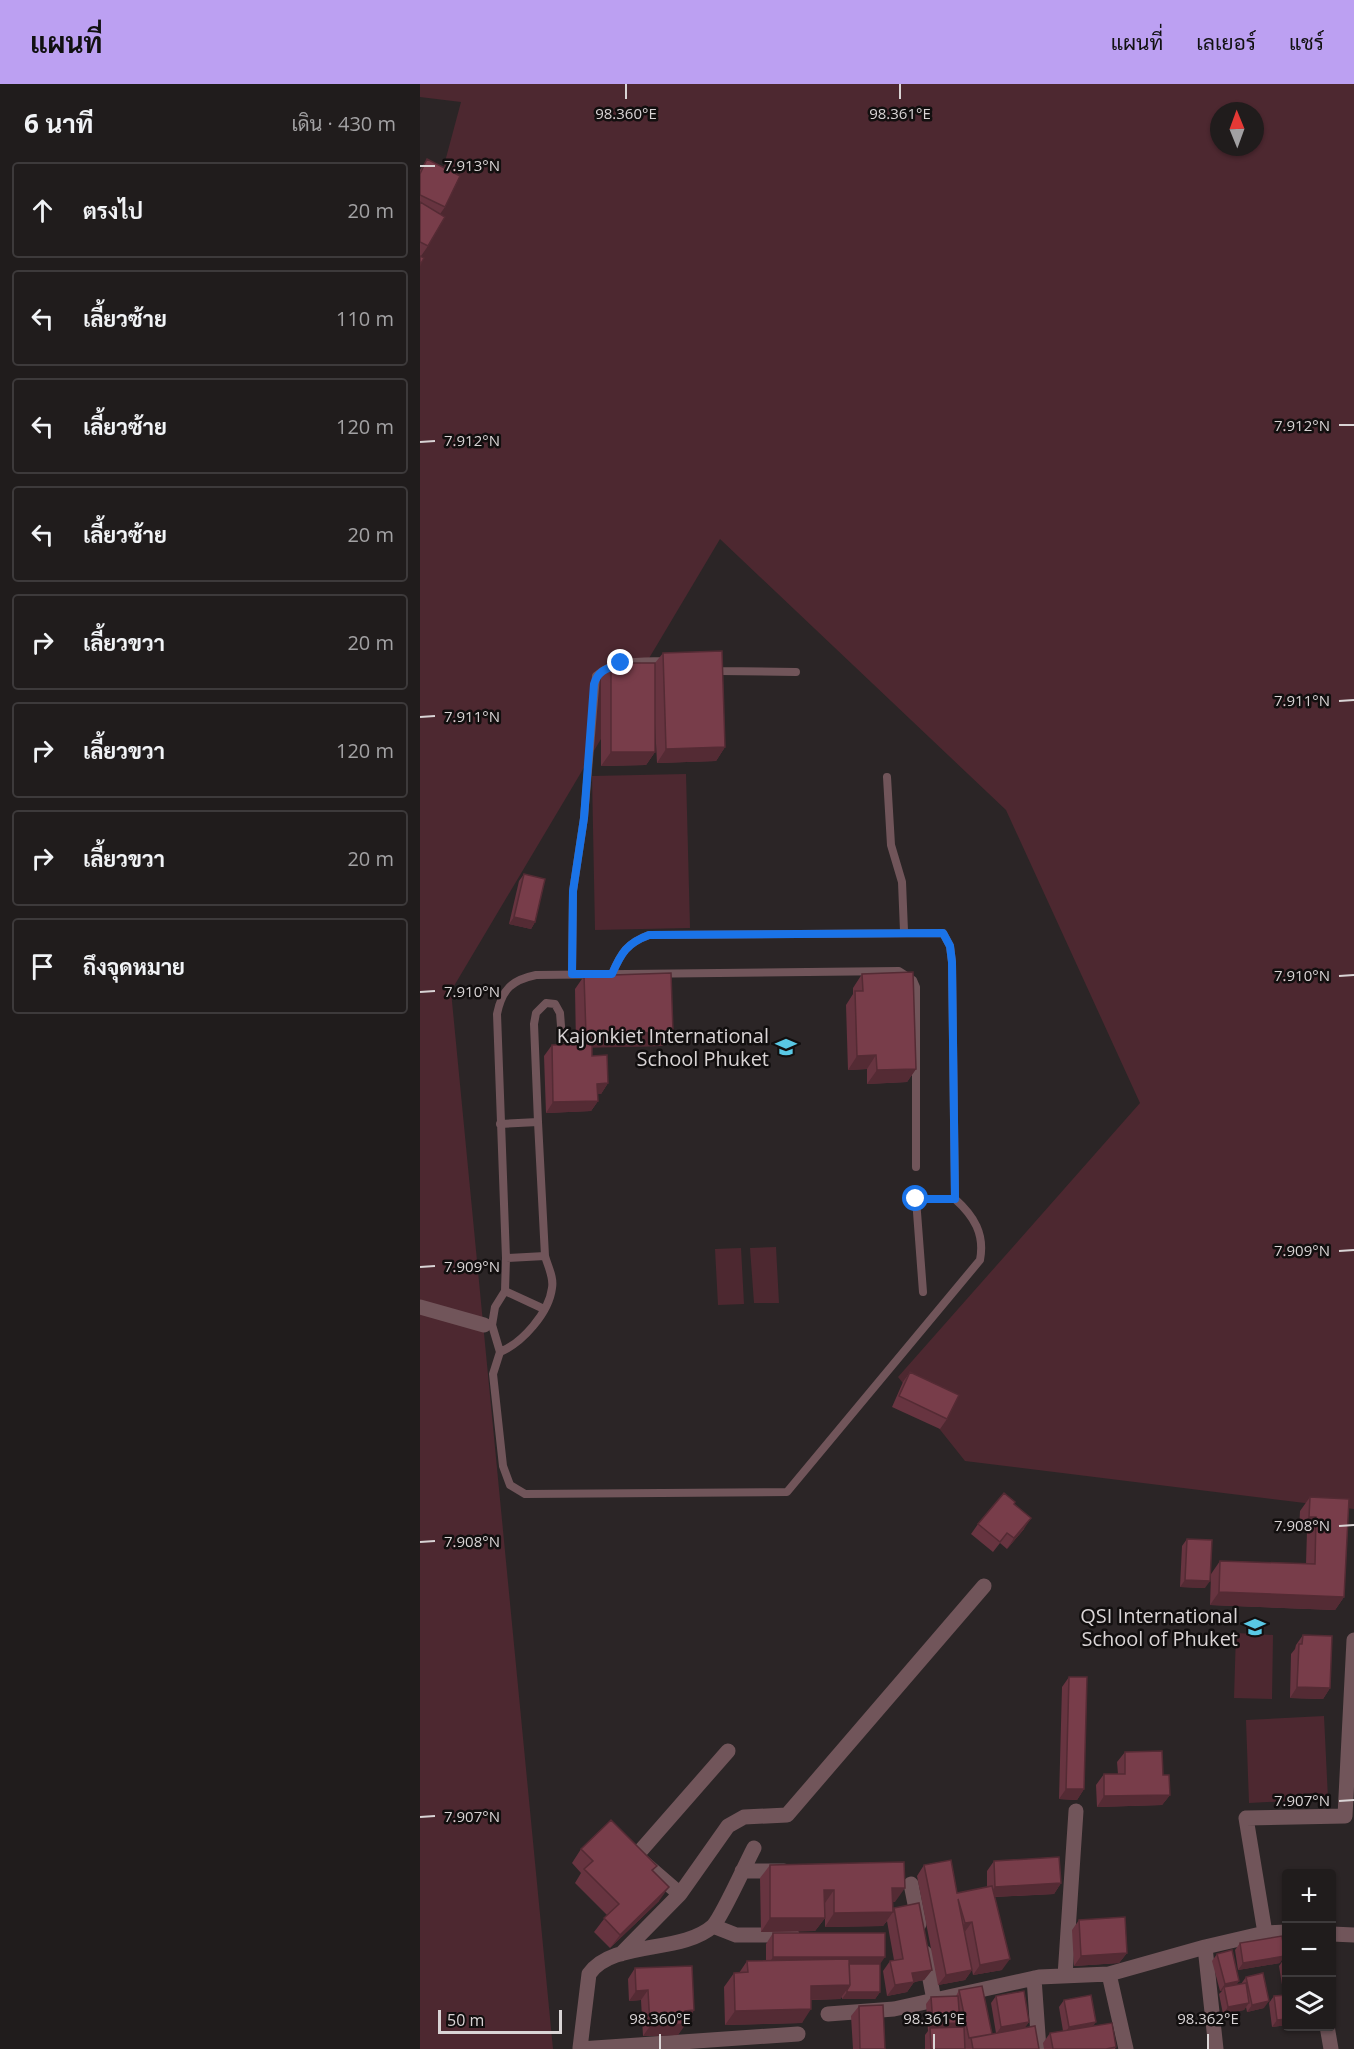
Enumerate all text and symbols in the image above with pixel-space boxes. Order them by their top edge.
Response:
text: แผนที่ [30,23,103,61]
text: แผนที่ [1111,28,1163,56]
text: เลเยอร์ [1196,28,1256,56]
text: แชร์ [1289,28,1324,56]
north arrow [1210,102,1264,156]
text: 98.360°E [595,103,657,123]
text: 98.361°E [869,103,931,123]
text: 6 นาที [24,105,93,141]
text: เดิน · 430 m [292,110,396,137]
text: 7.913°N [444,155,500,175]
icon: ahead [26,194,59,227]
text: ตรงไป [83,195,143,225]
text: 20 m [347,197,394,224]
icon: left [26,302,59,335]
text: เลี้ยวซ้าย [83,303,167,333]
text: 110 m [336,305,394,332]
icon: left [26,410,59,443]
text: เลี้ยวซ้าย [83,411,167,441]
text: 120 m [336,413,394,440]
text: 7.912°N [1274,415,1330,435]
text: 7.912°N [444,430,500,450]
icon: left [26,518,59,551]
text: เลี้ยวซ้าย [83,519,167,549]
text: 20 m [347,521,394,548]
icon: right [26,626,59,659]
text: เลี้ยวขวา [83,627,165,657]
text: 20 m [347,629,394,656]
route end [607,649,633,675]
text: 7.911°N [1274,690,1330,710]
text: 7.911°N [444,706,500,726]
icon: right [26,734,59,767]
text: เลี้ยวขวา [83,735,165,765]
text: 120 m [336,737,394,764]
icon: right [26,842,59,875]
text: เลี้ยวขวา [83,843,165,873]
text: 20 m [347,845,394,872]
icon: arrive [26,950,59,983]
text: ถึงจุดหมาย [83,951,185,981]
text: 7.910°N [1274,965,1330,985]
text: 7.910°N [444,981,500,1001]
place label: Kajonkiet International School Phuket [557,1022,769,1072]
school or university icon: Kajonkiet International School Phuket [774,1035,798,1059]
route start [902,1185,928,1211]
text: 7.909°N [1274,1240,1330,1260]
text: 7.909°N [444,1256,500,1276]
text: 7.908°N [1274,1515,1330,1535]
text: 7.908°N [444,1531,500,1551]
place label: QSI International School of Phuket [1080,1602,1238,1652]
school or university icon: QSI International School of Phuket [1243,1615,1267,1639]
text: 7.907°N [1274,1790,1330,1810]
text: 7.907°N [444,1806,500,1826]
map controls [1282,1869,1336,2031]
button: + [1282,1869,1336,1923]
button: − [1282,1923,1336,1977]
button: layers [1282,1977,1336,2031]
scale bar [438,2007,562,2034]
text: 98.360°E [629,2008,691,2028]
text: 98.361°E [903,2008,965,2028]
text: 98.362°E [1177,2008,1239,2028]
text: 50 m [447,2009,484,2031]

